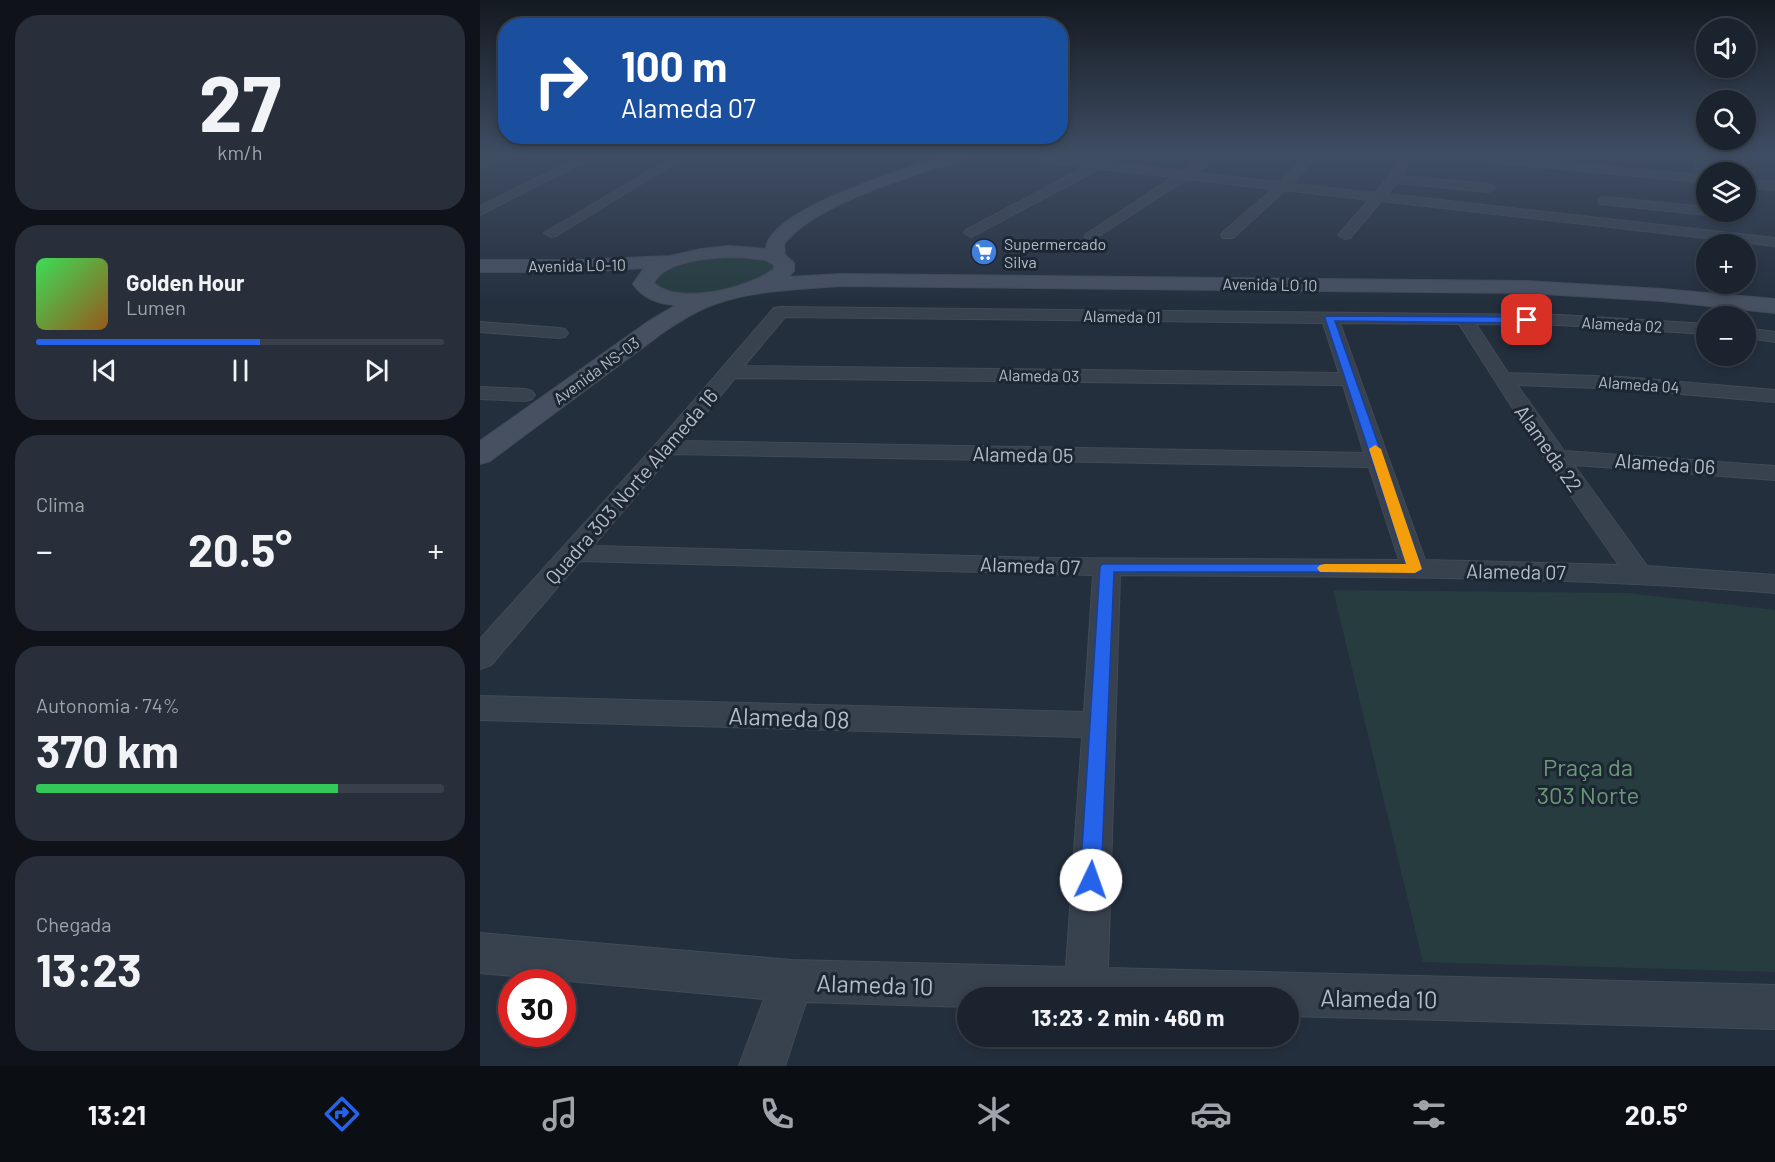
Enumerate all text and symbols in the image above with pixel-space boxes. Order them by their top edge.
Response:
map controls [1696,18,1756,366]
button: sound [1696,18,1756,78]
text: 100 m [621,40,727,90]
icon: right [522,42,600,120]
text: 27 [199,54,281,148]
button: search [1696,90,1756,150]
text: Alameda 07 [621,91,756,123]
text: km/h [217,140,263,164]
button: layers [1696,162,1756,222]
place label: Supermercado Silva [1004,234,1106,271]
button: + [1696,234,1756,294]
supermarket icon: Supermercado Silva [969,237,999,267]
street label: Avenida LO-10 [528,255,626,275]
text: Golden Hour [126,269,244,295]
street label: Avenida LO 10 [1222,274,1318,294]
pin [1501,294,1552,345]
text: Lumen [126,295,186,319]
icon: arrive [1510,303,1543,336]
street label: Alameda 01 [1083,306,1161,326]
button: − [1696,306,1756,366]
street label: Alameda 02 [1581,312,1663,336]
street label: Avenida NS-03 [549,332,643,408]
icon: previous [88,354,121,387]
icon: pause [224,354,257,387]
icon: next [360,354,393,387]
street label: Alameda 03 [999,365,1079,385]
street label: Alameda 04 [1598,372,1680,396]
street label: Quadra 303 Norte Alameda 16 [540,383,722,589]
street label: Alameda 22 [1510,400,1588,496]
street label: Alameda 05 [972,441,1074,467]
street label: Alameda 06 [1614,448,1716,478]
text: Clima [36,492,85,516]
text: 20.5° [188,522,292,576]
text: − [36,530,53,570]
text: + [428,530,444,570]
street label: Alameda 07 [980,551,1081,579]
street label: Alameda 07 [1466,558,1567,584]
text: Autonomia · 74% [36,693,180,717]
street label: Alameda 08 [728,700,850,734]
text: 370 km [36,723,179,777]
park label: Praça da 303 Norte [1537,752,1639,809]
position arrow [1059,848,1123,912]
text: Chegada [36,912,112,936]
text: 13:23 [36,942,141,996]
street label: Alameda 10 [816,967,934,1001]
speed limit sign: 30 [498,969,576,1047]
street label: Alameda 10 [1320,982,1438,1014]
text: 13:23 · 2 min · 460 m [1032,1004,1224,1030]
icon: directions [321,1093,363,1135]
icon: music [539,1093,581,1135]
icon: phone [756,1093,798,1135]
icon: climate [973,1093,1015,1135]
icon: car [1190,1093,1232,1135]
icon: filters [1408,1093,1450,1135]
text: 13:21 [88,1098,146,1130]
text: 20.5° [1625,1098,1687,1130]

